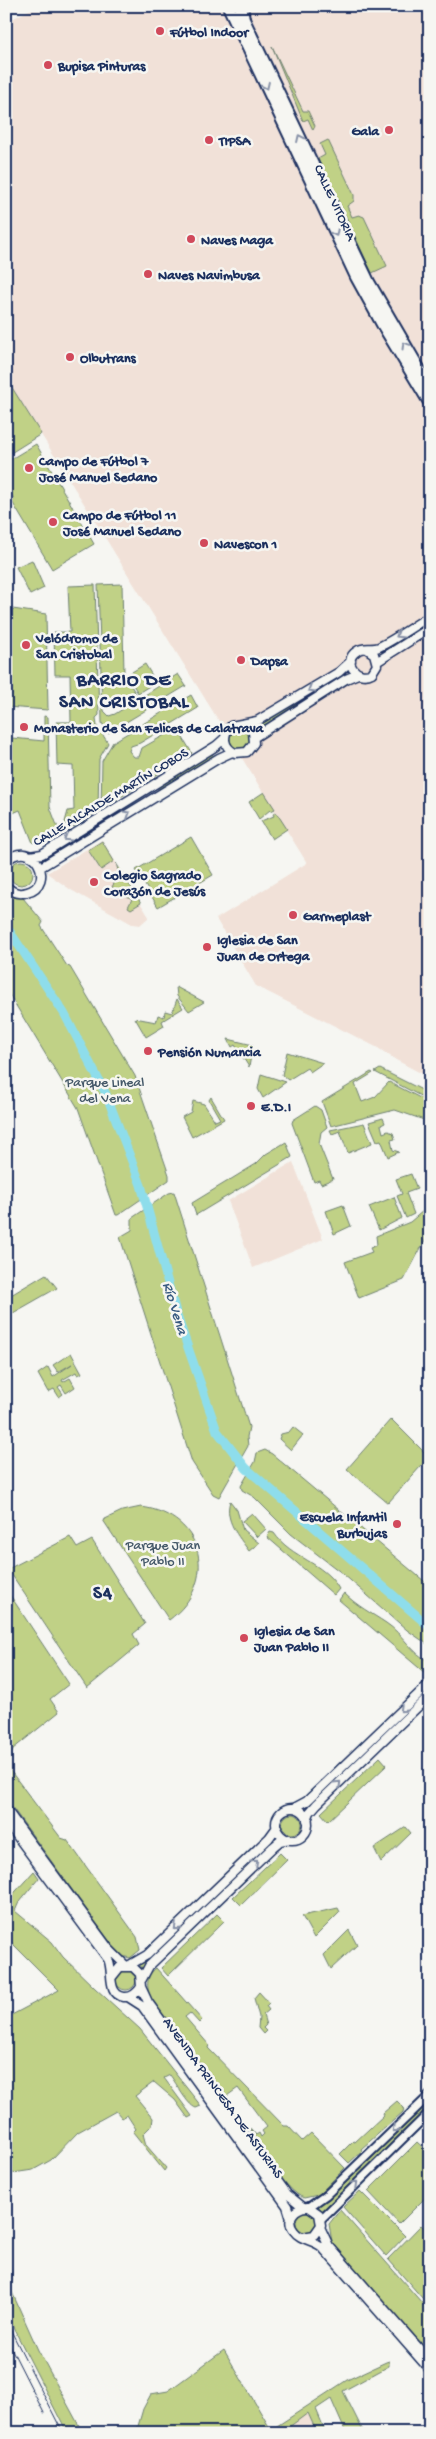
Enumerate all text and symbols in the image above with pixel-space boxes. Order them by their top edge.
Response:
marker: Fútbol Indoor [154,25,166,37]
place label: Fútbol Indoor [169,25,250,42]
marker: Bupisa Pinturas [42,59,54,71]
place label: Bupisa Pinturas [57,59,146,76]
one-way arrow [260,81,270,90]
place label: Gala [352,124,380,141]
marker: Gala [383,124,395,136]
marker: TIPSA [203,134,215,146]
place label: TIPSA [218,134,252,151]
one-way arrow [296,134,307,143]
street label: CALLE VITORIA [309,162,359,245]
one-way arrow [329,228,340,237]
marker: Naves Maga [185,233,197,245]
place label: Naves Maga [201,233,274,250]
marker: Naves Navimbusa [142,268,154,280]
place label: Naves Navimbusa [158,268,261,285]
one-way arrow [401,342,411,351]
marker: Olbutrans [64,351,76,363]
place label: Olbutrans [80,351,137,368]
place label: Campo de Fútbol 7 José Manuel Sedano [38,454,158,487]
marker: Campo de Fútbol 7 José Manuel Sedano [23,462,35,474]
place label: Campo de Fútbol 11 José Manuel Sedano [62,508,182,541]
marker: Campo de Fútbol 11 José Manuel Sedano [47,516,59,528]
marker: Navescon 1 [198,537,210,549]
place label: Navescon 1 [214,537,277,554]
one-way arrow [396,628,405,638]
place label: Velódromo de San Cristobal [35,631,119,664]
marker: Velódromo de San Cristobal [20,639,32,651]
marker: Dapsa [235,654,247,666]
place label: Dapsa [249,654,289,671]
district label: BARRIO DE SAN CRISTOBAL [59,670,189,715]
one-way arrow [307,683,316,693]
marker: Monasterio de San Felices de Calatrava [18,721,30,733]
place label: Monasterio de San Felices de Calatrava [34,721,265,738]
street label: CALLE ALCALDE MARTÍN COBOS [31,745,192,851]
one-way arrow [121,811,130,820]
one-way arrow [64,832,73,841]
place label: Colegio Sagrado Corazón de Jesús [103,868,206,901]
marker: Colegio Sagrado Corazón de Jesús [88,876,100,888]
marker: Garmeplast [287,909,299,921]
place label: Garmeplast [303,909,372,926]
place label: Iglesia de San Juan de Ortega [216,933,311,966]
marker: Iglesia de San Juan de Ortega [201,941,213,953]
marker: Pensión Numancia [142,1045,154,1057]
place label: Pensión Numancia [157,1045,262,1062]
park label: Parque Lineal del Vena [65,1075,144,1108]
marker: E.D.I [245,1100,257,1112]
place label: E.D.I [261,1100,291,1117]
water label: Río Vena [158,1280,191,1339]
place label: Escuela Infantil Burbujas [300,1510,388,1543]
marker: Escuela Infantil Burbujas [391,1518,403,1530]
park label: Parque Juan Pablo II [125,1538,201,1571]
district label: S4 [93,1583,113,1606]
place label: Iglesia de San Juan Pablo II [253,1624,335,1657]
marker: Iglesia de San Juan Pablo II [238,1632,250,1644]
one-way arrow [400,1703,409,1712]
one-way arrow [332,1781,341,1790]
one-way arrow [250,1860,259,1869]
one-way arrow [173,1921,182,1930]
street label: AVENIDA PRINCESA DE ASTURIAS [158,2015,286,2183]
one-way arrow [391,2123,400,2132]
one-way arrow [349,2181,358,2190]

